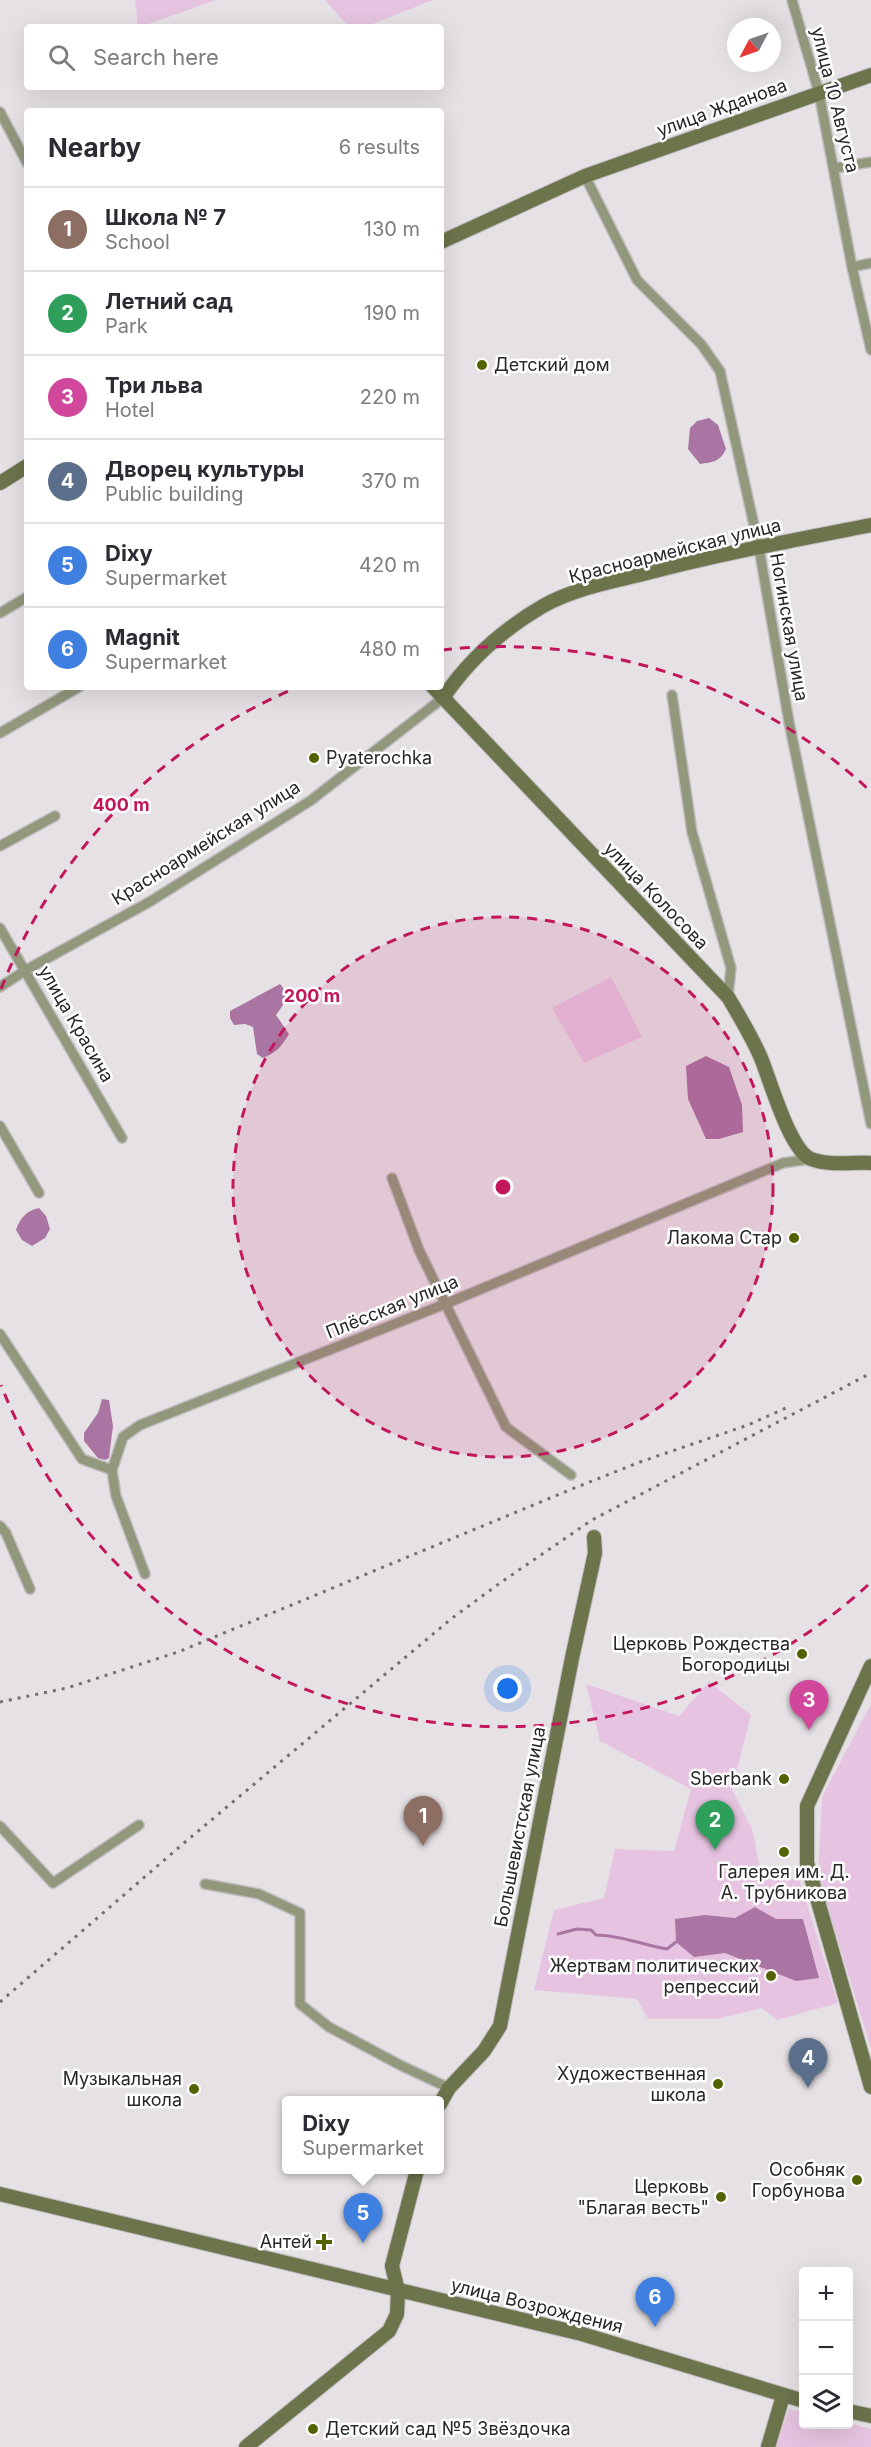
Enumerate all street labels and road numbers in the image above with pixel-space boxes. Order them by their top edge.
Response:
street label: улица 10 Августа [807,25,864,175]
street label: улица Жданова [654,74,790,141]
street label: Красноармейская улица [567,514,783,587]
street label: Ногинская улица [766,551,813,703]
street label: Красноармейская улица [108,776,304,909]
street label: улица Колосова [600,838,713,954]
street label: улица Красина [35,962,118,1086]
street label: Плёсская улица [323,1270,461,1343]
street label: Большевистская улица [490,1725,549,1929]
street label: улица Возрождения [449,2274,625,2337]

